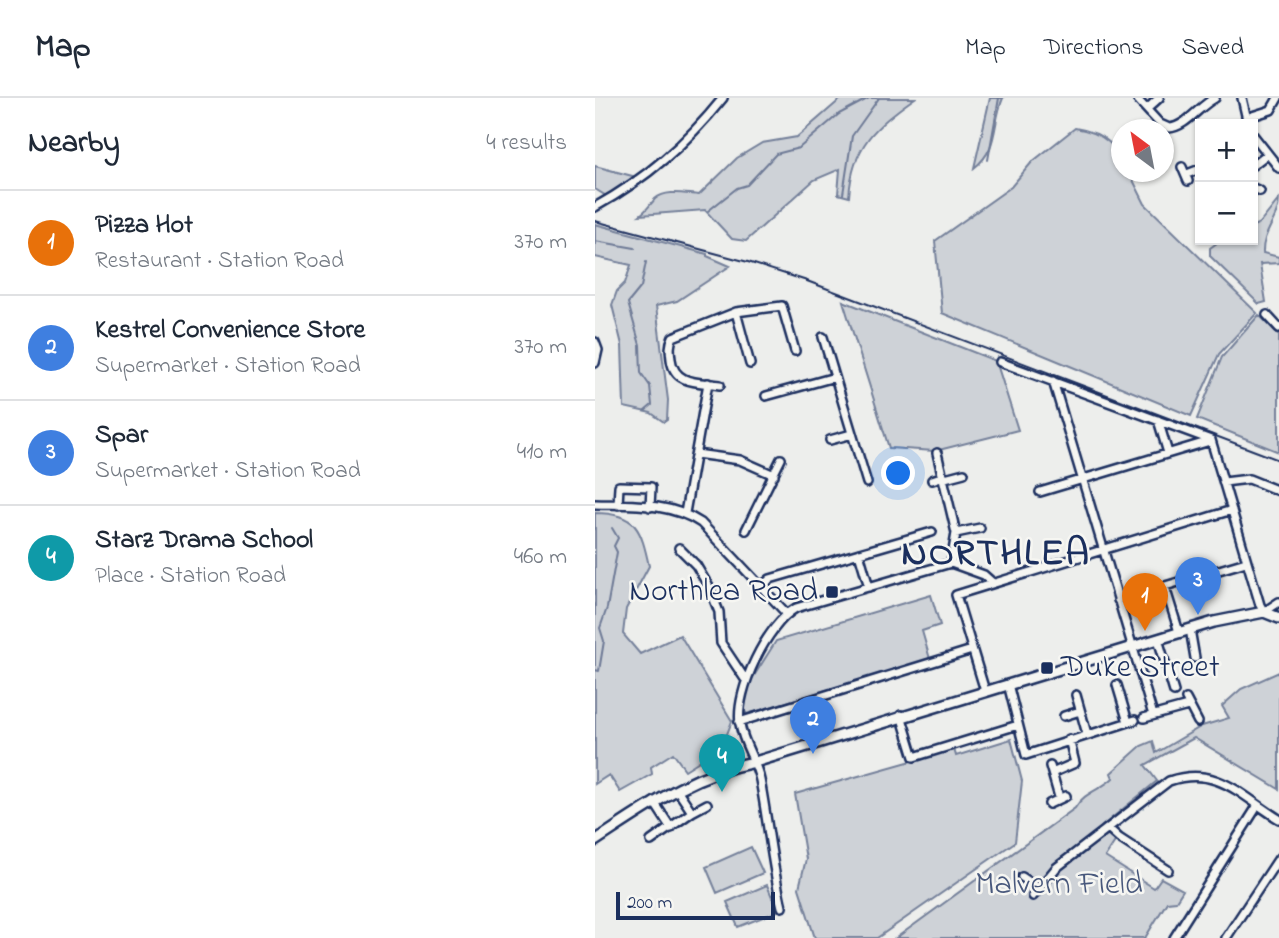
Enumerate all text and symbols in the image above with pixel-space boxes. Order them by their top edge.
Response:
text: Map [35,24,91,72]
text: Map [965,31,1006,66]
text: Directions [1044,31,1143,66]
text: Saved [1181,31,1244,66]
north arrow [1111,119,1174,182]
map controls [1195,119,1258,245]
button: + [1195,119,1258,182]
text: Nearby [28,122,120,166]
text: 4 results [486,127,567,160]
button: − [1195,182,1258,245]
text: Pizza Hot [95,207,193,245]
text: 1 [47,226,55,259]
text: 370 m [514,226,567,259]
text: Restaurant · Station Road [95,245,344,278]
text: Kestrel Convenience Store [95,312,365,350]
text: 2 [45,331,57,364]
text: 370 m [514,331,567,364]
text: Supermarket · Station Road [95,350,361,383]
text: Spar [95,417,148,455]
text: 3 [46,436,56,469]
text: 410 m [517,436,567,469]
text: Supermarket · Station Road [95,455,361,488]
your location [881,456,915,490]
text: Starz Drama School [95,522,313,560]
district label: NORTHLEA [901,527,1091,583]
text: 4 [46,541,56,574]
text: 460 m [514,541,567,574]
pin: 3 [1175,557,1221,615]
text: Place · Station Road [95,560,286,593]
place label: Northlea Road [629,569,818,616]
pin: 1 [1122,573,1168,631]
marker: Northlea Road [824,584,840,600]
place label: Duke Street [1060,645,1220,692]
marker: Duke Street [1039,660,1055,676]
pin: 2 [790,696,836,754]
pin: 4 [699,734,745,792]
park label: Malvern Field [975,862,1143,909]
scale bar [616,889,775,921]
text: 200 m [627,890,672,917]

